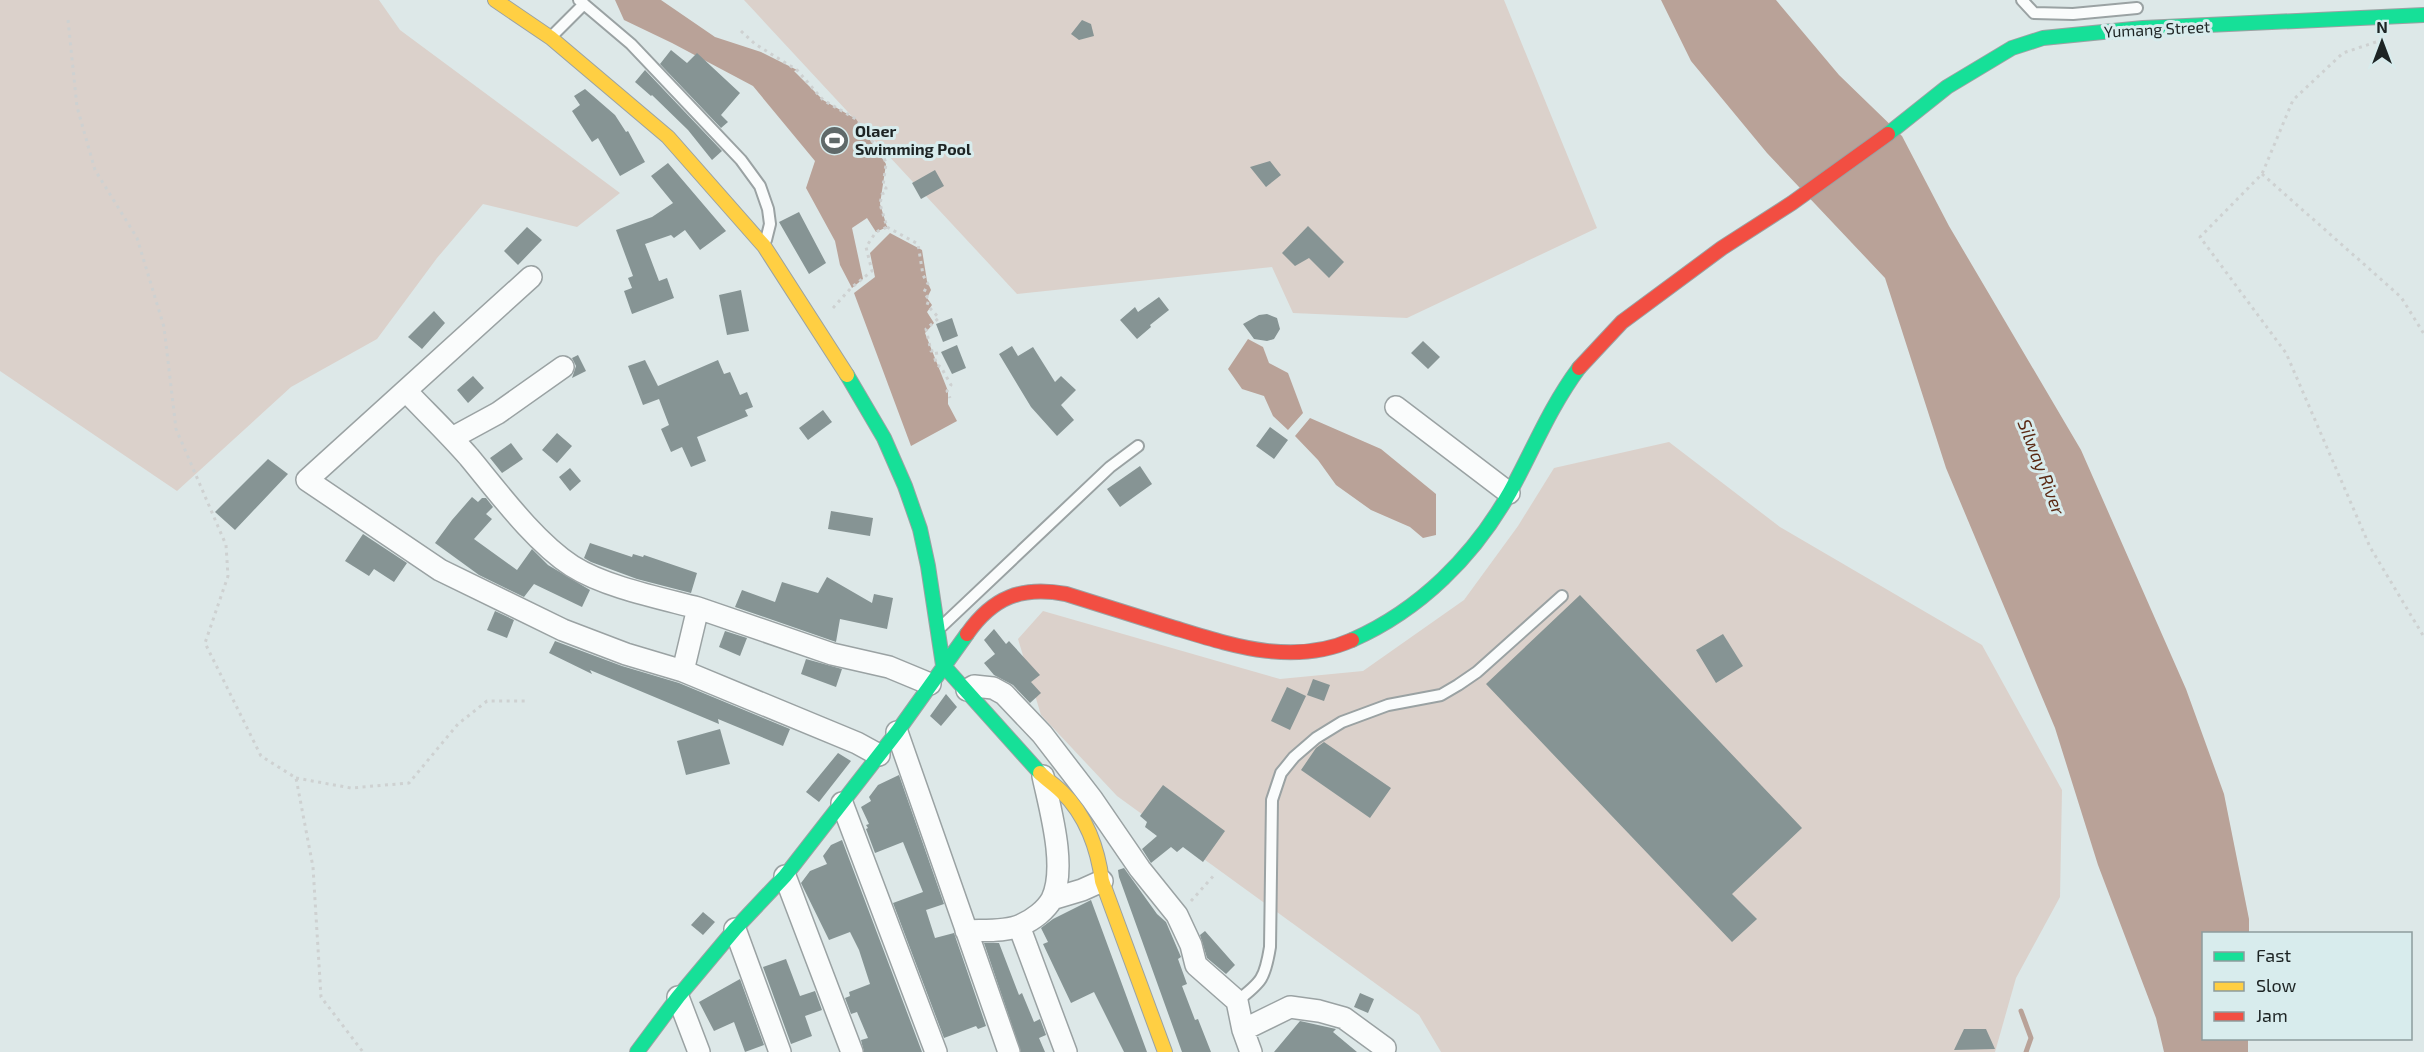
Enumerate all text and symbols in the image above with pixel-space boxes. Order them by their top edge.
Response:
north arrow [2352,12,2412,72]
street label: Yumang Street [2103,16,2211,41]
text: N [2376,17,2388,36]
place label: Olaer Swimming Pool [855,121,972,158]
sports icon: Olaer Swimming Pool [818,124,850,156]
water label: Silway River [2014,416,2071,518]
legend [2202,932,2412,1040]
text: Fast [2256,944,2291,966]
text: Slow [2256,974,2297,996]
text: Jam [2256,1004,2288,1026]

